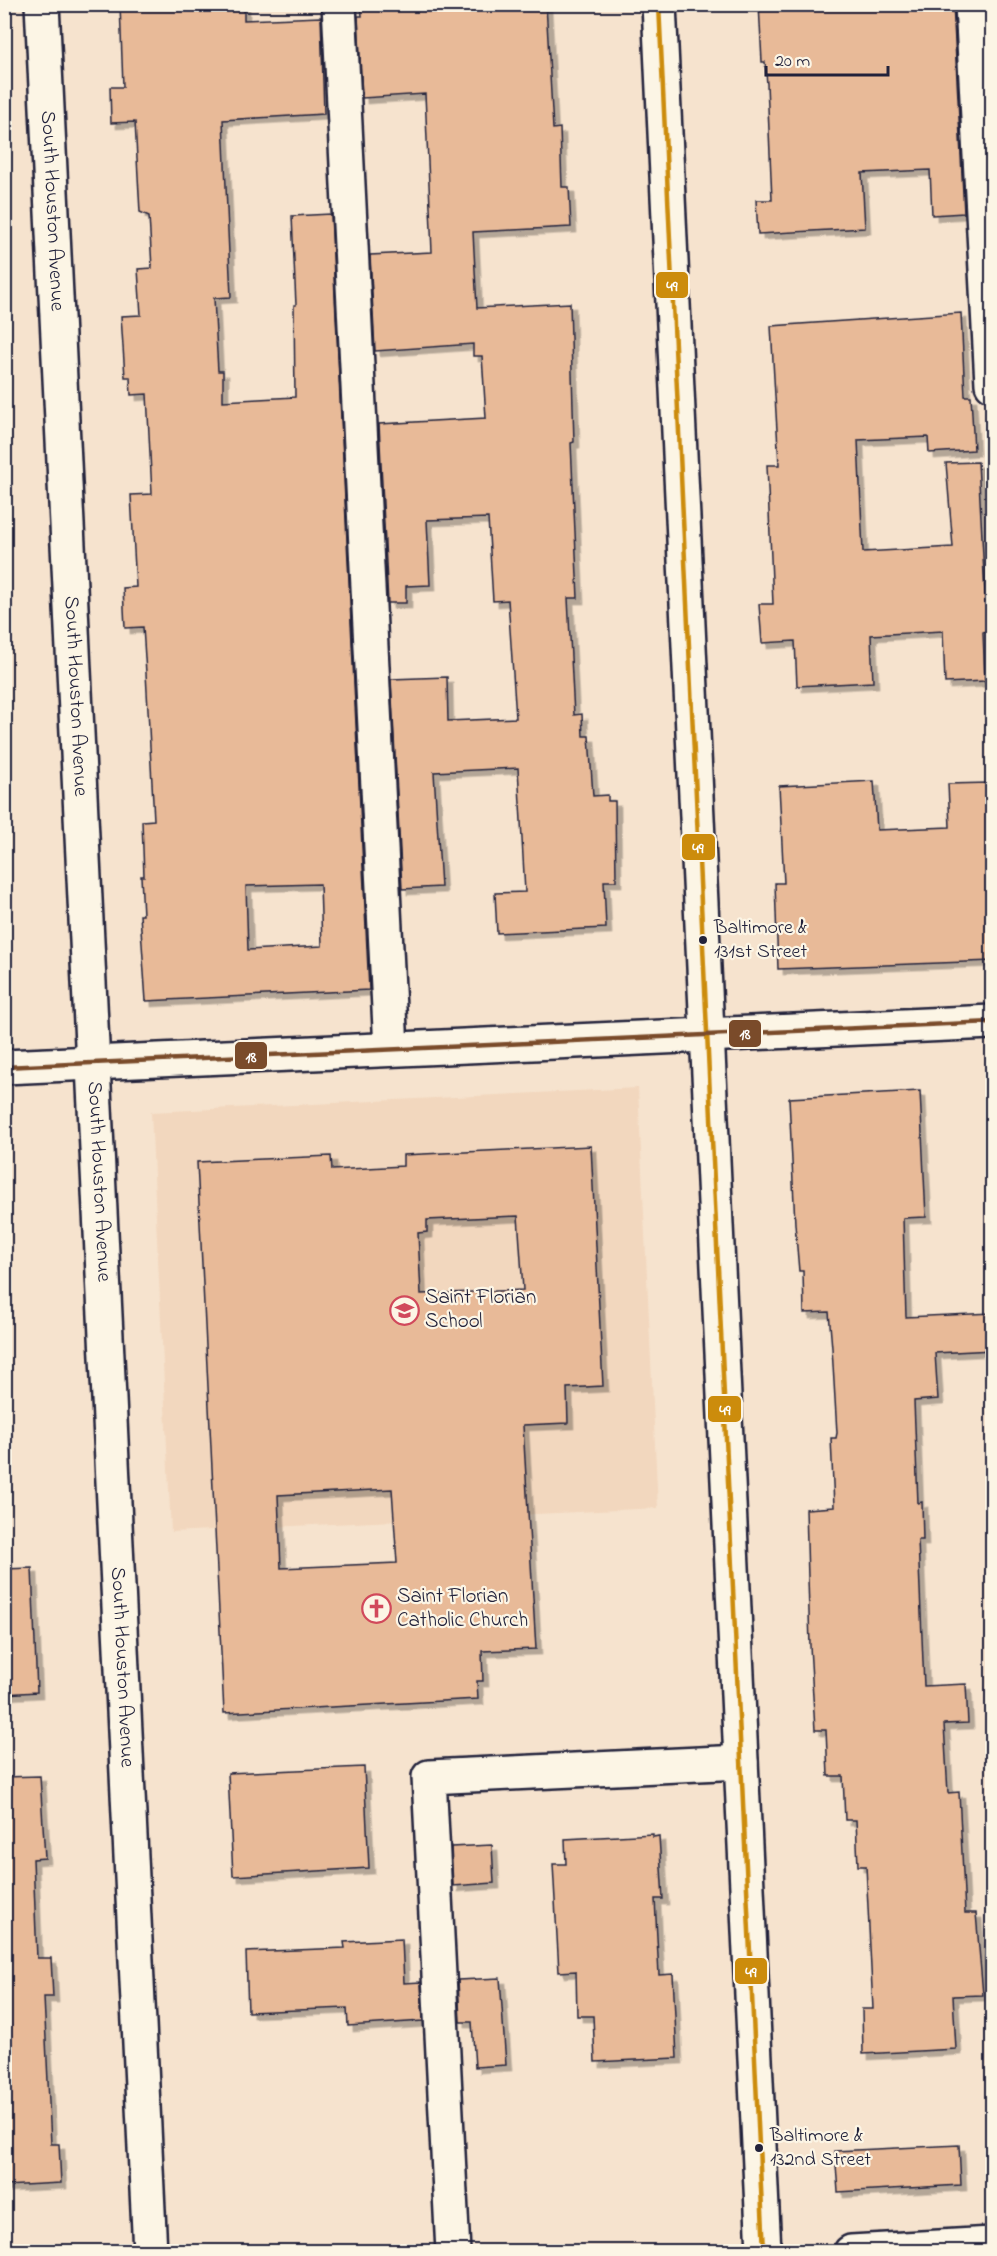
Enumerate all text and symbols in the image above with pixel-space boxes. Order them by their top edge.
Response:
scale bar [766,39,888,77]
text: 20 m [775,49,810,75]
street label: South Houston Avenue [32,110,72,312]
line badge: 49 [655,271,689,299]
text: 49 [665,275,678,299]
street label: South Houston Avenue [55,595,95,798]
line badge: 49 [681,833,716,861]
text: 49 [691,837,704,861]
place label: Baltimore & 131st Street [713,914,808,967]
marker: Baltimore & 131st Street [697,934,709,946]
line badge: 18 [728,1019,762,1048]
text: 18 [739,1023,751,1047]
line badge: 18 [234,1041,268,1070]
text: 18 [245,1046,257,1070]
street label: South Houston Avenue [79,1081,118,1283]
place label: Saint Florian School [425,1283,536,1337]
school or university icon: Saint Florian School [388,1294,420,1326]
line badge: 49 [707,1395,742,1423]
text: 49 [718,1399,731,1423]
street label: South Houston Avenue [102,1566,142,1769]
place label: Saint Florian Catholic Church [397,1582,528,1636]
church icon: Saint Florian Catholic Church [360,1593,392,1625]
line badge: 49 [734,1957,768,1985]
text: 49 [744,1961,757,1985]
place label: Baltimore & 132nd Street [769,2122,871,2175]
marker: Baltimore & 132nd Street [753,2142,765,2154]

